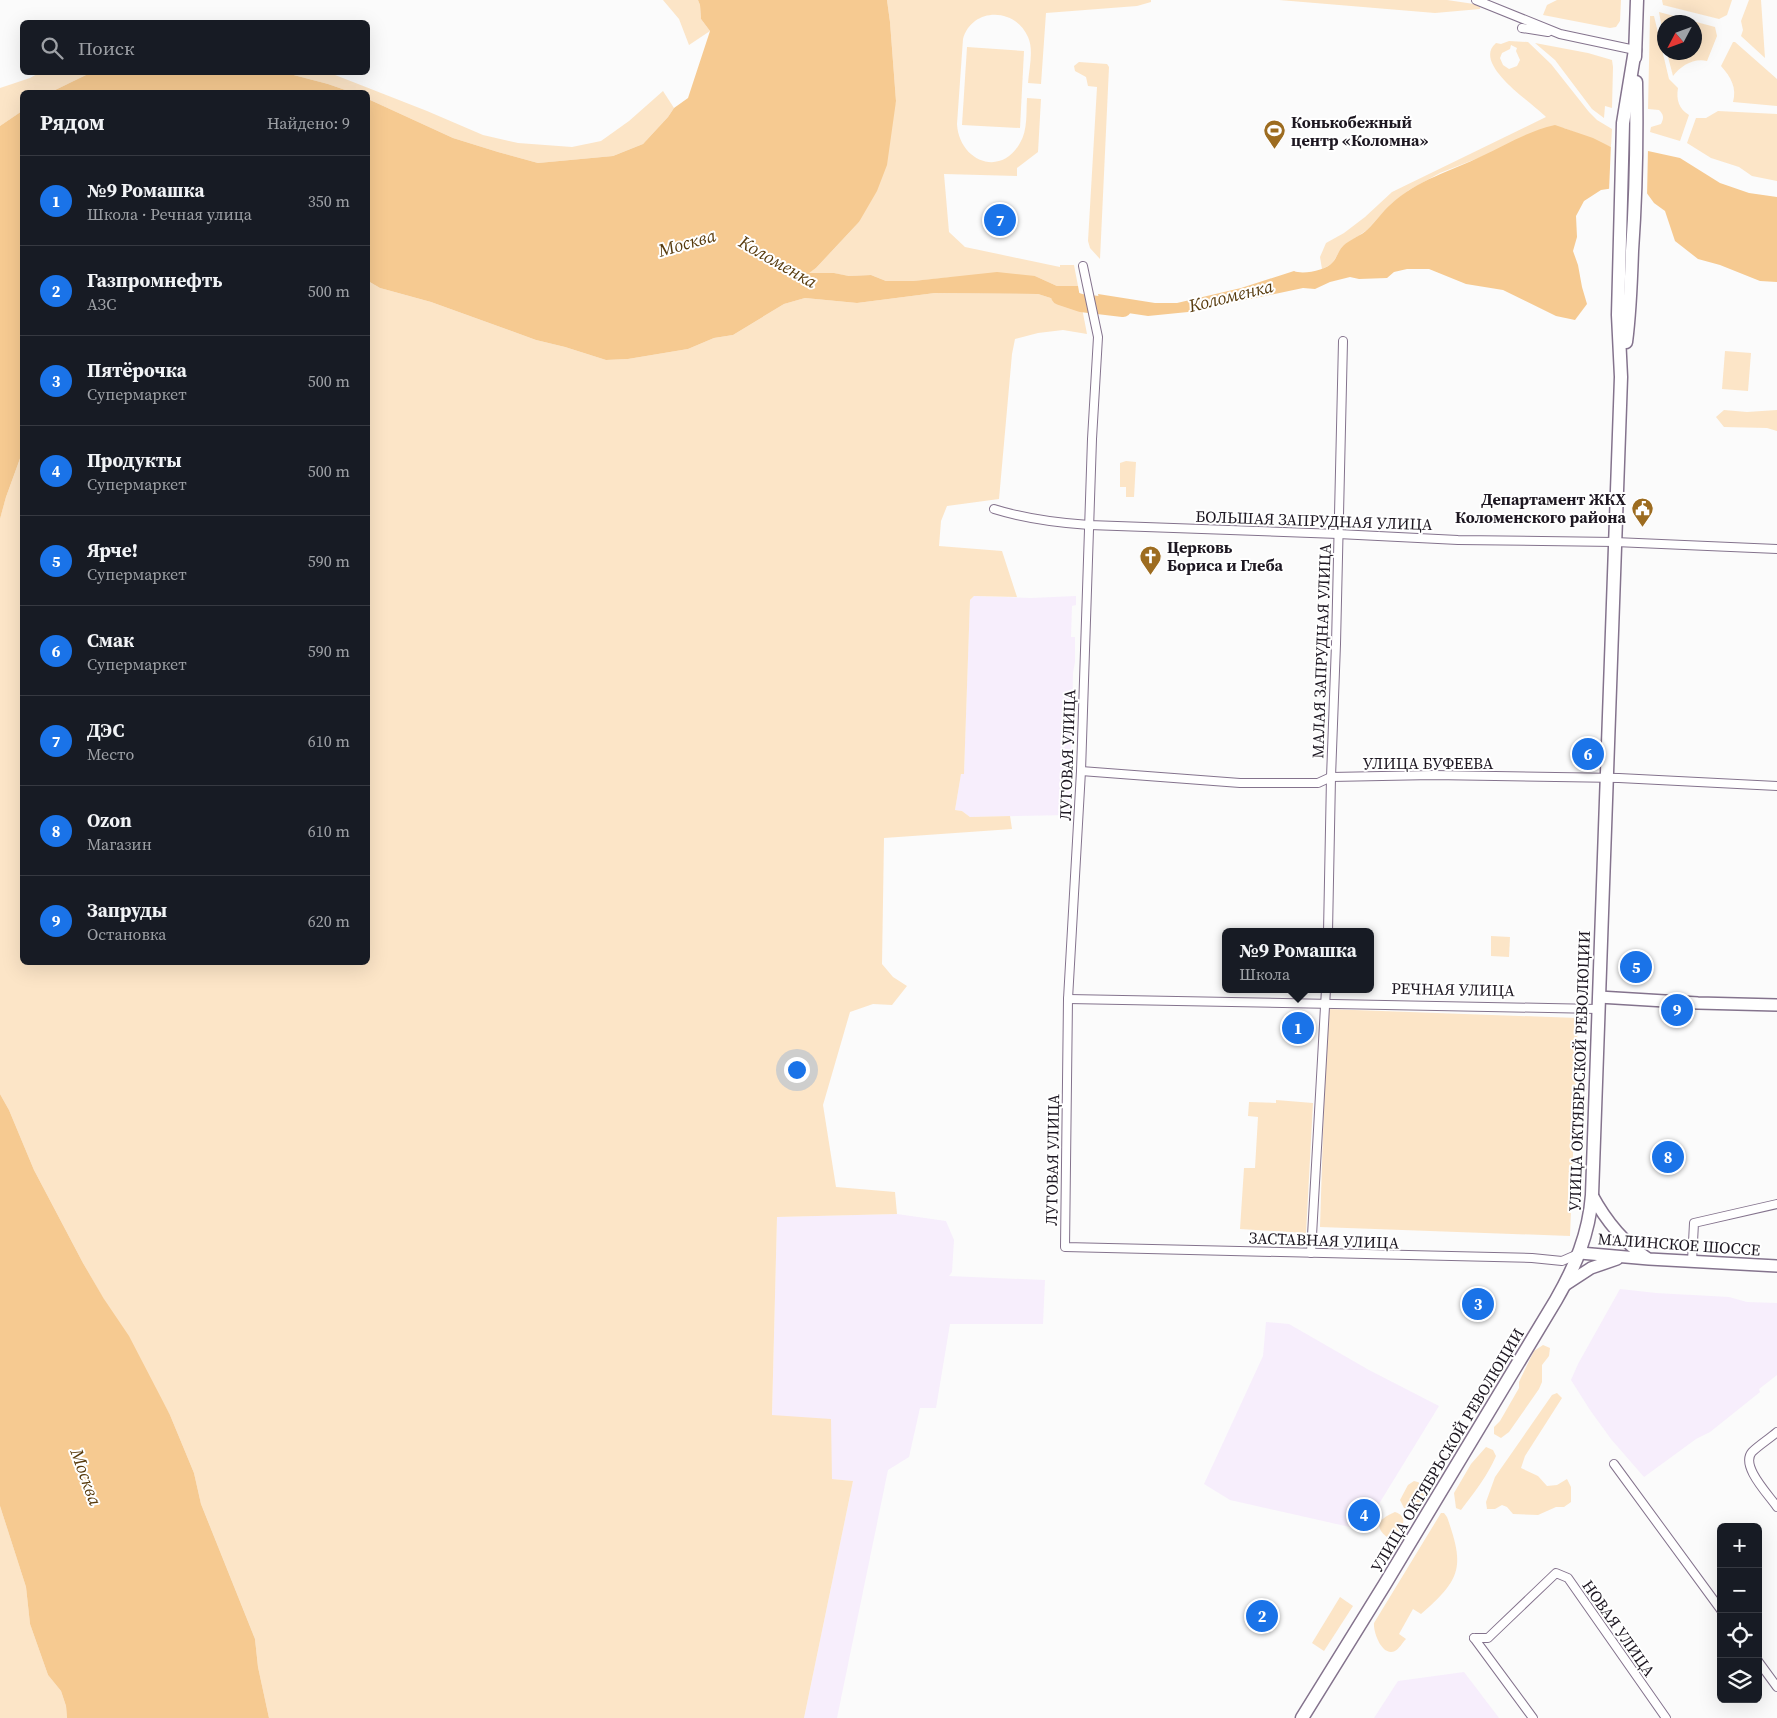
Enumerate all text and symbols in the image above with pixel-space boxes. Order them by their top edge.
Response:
north arrow [1657,15,1702,60]
search box [20,20,370,75]
icon: search [38,34,66,62]
text: Поиск [78,35,135,61]
text: Рядом [40,108,105,137]
place label: Конькобежный центр «Коломна» [1291,111,1429,151]
text: Найдено: 9 [267,112,350,134]
sports icon: Конькобежный центр «Коломна» [1263,119,1287,150]
text: №9 Ромашка [87,177,205,203]
text: 1 [52,190,60,212]
text: 350 m [308,190,350,212]
pin: 7 [984,201,1016,239]
text: Школа · Речная улица [87,203,252,225]
water label: Москва [654,222,719,263]
water label: Коломенка [734,229,822,294]
text: Газпромнефть [87,267,222,293]
water label: Коломенка [1185,273,1276,318]
text: 2 [52,280,60,302]
text: 500 m [308,280,350,302]
text: АЗС [87,293,116,315]
text: Пятёрочка [87,357,187,383]
text: 3 [52,370,60,392]
text: 500 m [308,370,350,392]
text: Супермаркет [87,383,187,405]
text: Продукты [87,447,182,473]
text: 4 [52,460,60,482]
text: 500 m [308,460,350,482]
text: Супермаркет [87,473,187,495]
place label: Департамент ЖКХ Коломенского района [1455,488,1627,528]
public building icon: Департамент ЖКХ Коломенского района [1630,496,1654,527]
street label: БОЛЬШАЯ ЗАПРУДНАЯ УЛИЦА [1195,505,1433,535]
place label: Церковь Бориса и Глеба [1167,536,1284,576]
text: Ярче! [87,537,138,563]
street label: МАЛАЯ ЗАПРУДНАЯ УЛИЦА [1306,543,1336,759]
church icon: Церковь Бориса и Глеба [1139,544,1163,575]
text: 5 [52,550,60,572]
text: 590 m [308,550,350,572]
text: Супермаркет [87,563,187,585]
text: Смак [87,627,134,653]
text: 6 [52,640,60,662]
text: 590 m [308,640,350,662]
text: Супермаркет [87,653,187,675]
street label: ЛУГОВАЯ УЛИЦА [1054,688,1080,821]
text: ДЭС [87,717,124,743]
text: 7 [52,730,60,752]
text: 610 m [308,730,350,752]
pin: 6 [1572,735,1604,773]
text: Место [87,743,134,765]
street label: УЛИЦА БУФЕЕВА [1363,752,1494,774]
text: Ozon [87,807,132,833]
text: 8 [52,820,60,842]
text: 610 m [308,820,350,842]
text: Магазин [87,833,152,855]
text: Запруды [87,897,167,923]
text: 9 [52,910,60,932]
text: 620 m [308,910,350,932]
text: Остановка [87,923,166,945]
popup [1222,928,1374,993]
street label: УЛИЦА ОКТЯБРЬСКОЙ РЕВОЛЮЦИИ [1563,930,1595,1212]
text: №9 Ромашка [1239,937,1357,963]
pin: 5 [1620,948,1652,986]
text: Школа [1239,963,1290,985]
street label: РЕЧНАЯ УЛИЦА [1391,977,1515,1001]
pin: 9 [1661,991,1693,1029]
pin: 1 [1282,1009,1314,1047]
your location [784,1057,810,1083]
street label: ЛУГОВАЯ УЛИЦА [1040,1093,1064,1226]
pin: 8 [1652,1138,1684,1176]
street label: ЗАСТАВНАЯ УЛИЦА [1248,1226,1400,1254]
street label: МАЛИНСКОЕ ШОССЕ [1597,1227,1761,1261]
pin: 3 [1462,1285,1494,1323]
street label: УЛИЦА ОКТЯБРЬСКОЙ РЕВОЛЮЦИИ [1365,1324,1529,1576]
water label: Москва [64,1444,108,1509]
pin: 4 [1348,1496,1380,1534]
map controls [1717,1523,1762,1703]
button: + [1717,1523,1762,1568]
button: − [1717,1568,1762,1613]
street label: НОВАЯ УЛИЦА [1577,1575,1661,1681]
pin: 2 [1246,1597,1278,1635]
button: locate [1717,1613,1762,1658]
button: layers [1717,1658,1762,1703]

